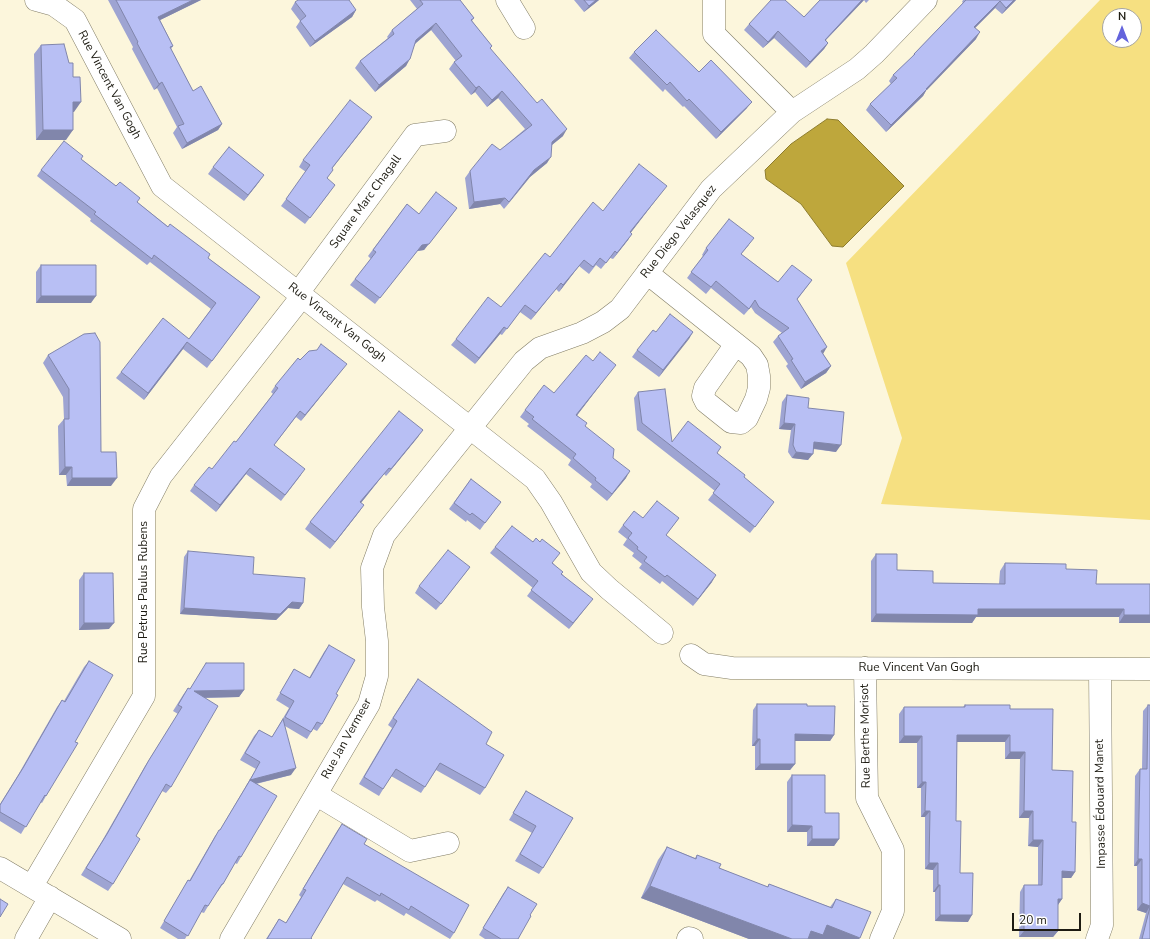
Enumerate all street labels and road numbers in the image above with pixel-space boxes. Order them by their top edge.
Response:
street label: Rue Vincent Van Gogh [74,28,144,142]
street label: Square Marc Chagall [327,152,405,252]
street label: Rue Diego Velasquez [638,183,720,281]
street label: Rue Vincent Van Gogh [285,280,389,366]
street label: Rue Petrus Paulus Rubens [137,521,151,663]
street label: Rue Vincent Van Gogh [858,661,980,675]
street label: Rue Berthe Morisot [858,684,874,788]
street label: Rue Jan Vermeer [319,696,375,782]
street label: Impasse Édouard Manet [1093,739,1109,869]

